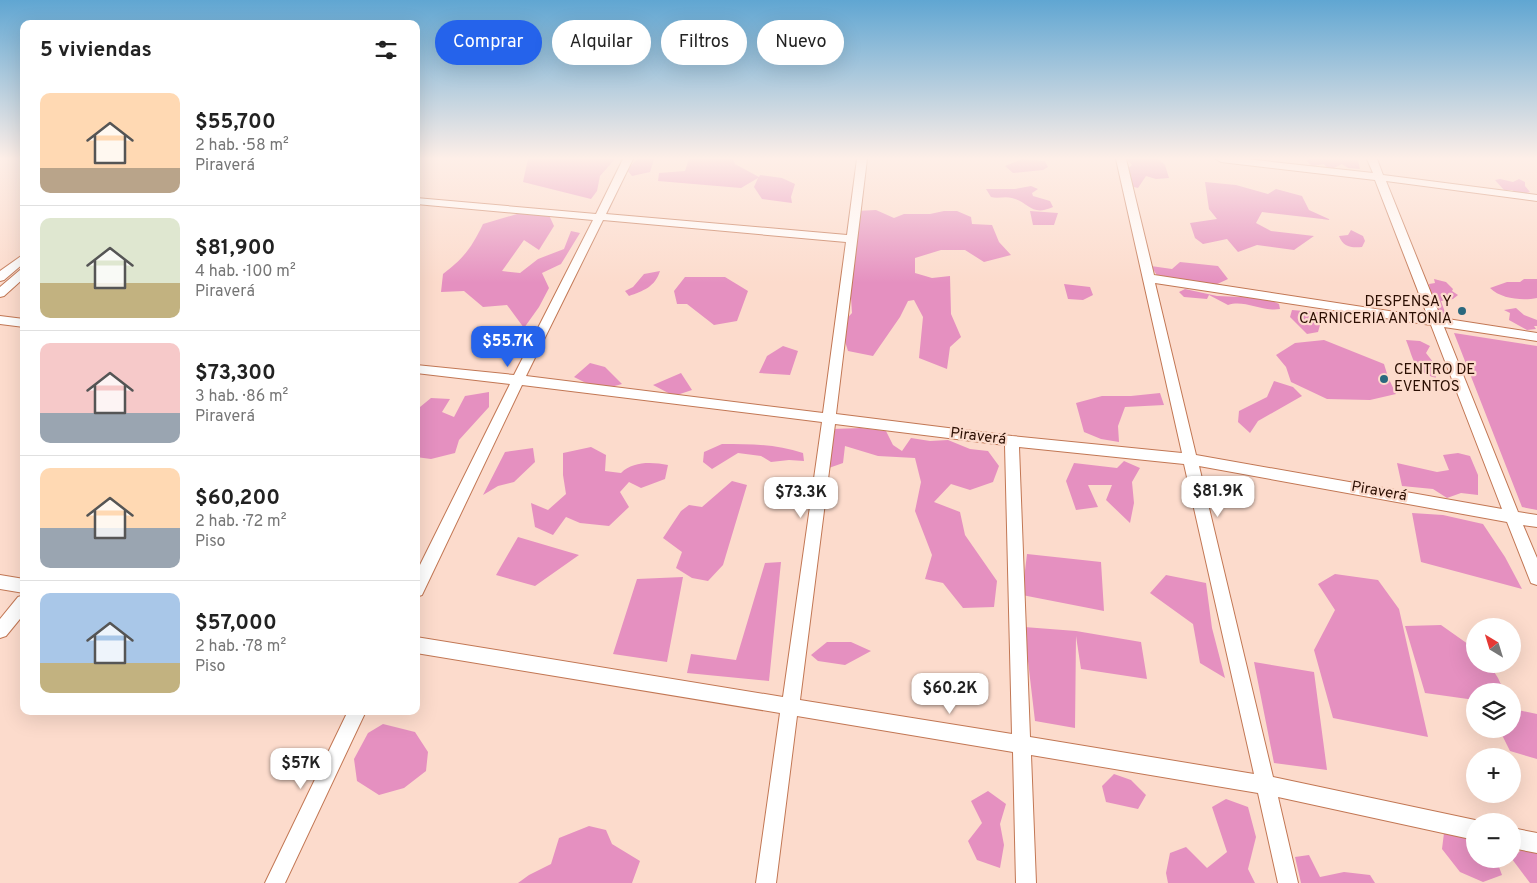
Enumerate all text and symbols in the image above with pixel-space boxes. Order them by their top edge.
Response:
chip: Comprar [435,20,542,65]
chip: Alquilar [552,20,651,65]
chip: Filtros [661,20,747,65]
chip: Nuevo [757,20,844,65]
icon: filters [372,36,400,64]
text: 5 viviendas [40,37,152,64]
text: $55,700 [195,109,276,136]
icon: home [80,113,140,173]
text: 2 hab. · 58 m² [195,136,289,156]
text: Piraverá [195,156,255,176]
text: $81,900 [195,235,275,262]
icon: home [80,238,140,298]
text: 4 hab. · 100 m² [195,262,296,282]
text: Piraverá [195,282,255,302]
place label: DESPENSA Y CARNICERIA ANTONIA [1299,293,1452,329]
marker: DESPENSA Y CARNICERIA ANTONIA [1456,305,1468,317]
pin: $55.7K [467,326,549,368]
text: $55.7K [482,332,534,352]
text: $73,300 [195,360,276,387]
place label: CENTRO DE EVENTOS [1394,361,1475,397]
icon: home [80,363,140,423]
marker: CENTRO DE EVENTOS [1378,373,1390,385]
text: 3 hab. · 86 m² [195,387,288,407]
text: Piraverá [195,407,255,427]
street label: Piraverá [949,424,1007,450]
pin: $73.3K [760,476,842,519]
pin: $81.9K [1177,476,1259,518]
street label: Piraverá [1350,478,1408,506]
text: $81.9K [1192,482,1244,502]
text: $73.3K [775,483,827,503]
text: $60,200 [195,485,280,512]
icon: home [80,488,140,548]
text: 2 hab. · 72 m² [195,512,286,532]
text: Piso [195,532,225,552]
text: $57,000 [195,610,277,637]
icon: home [80,613,140,673]
north arrow [1466,618,1521,672]
map controls [1466,618,1521,868]
text: 2 hab. · 78 m² [195,637,286,657]
text: Piso [195,657,225,677]
pin: $60.2K [909,672,991,715]
text: $60.2K [922,679,978,699]
button: layers [1466,683,1521,738]
pin: $57K [271,748,331,790]
button: + [1466,748,1521,803]
text: $57K [281,754,321,774]
button: − [1466,813,1521,868]

